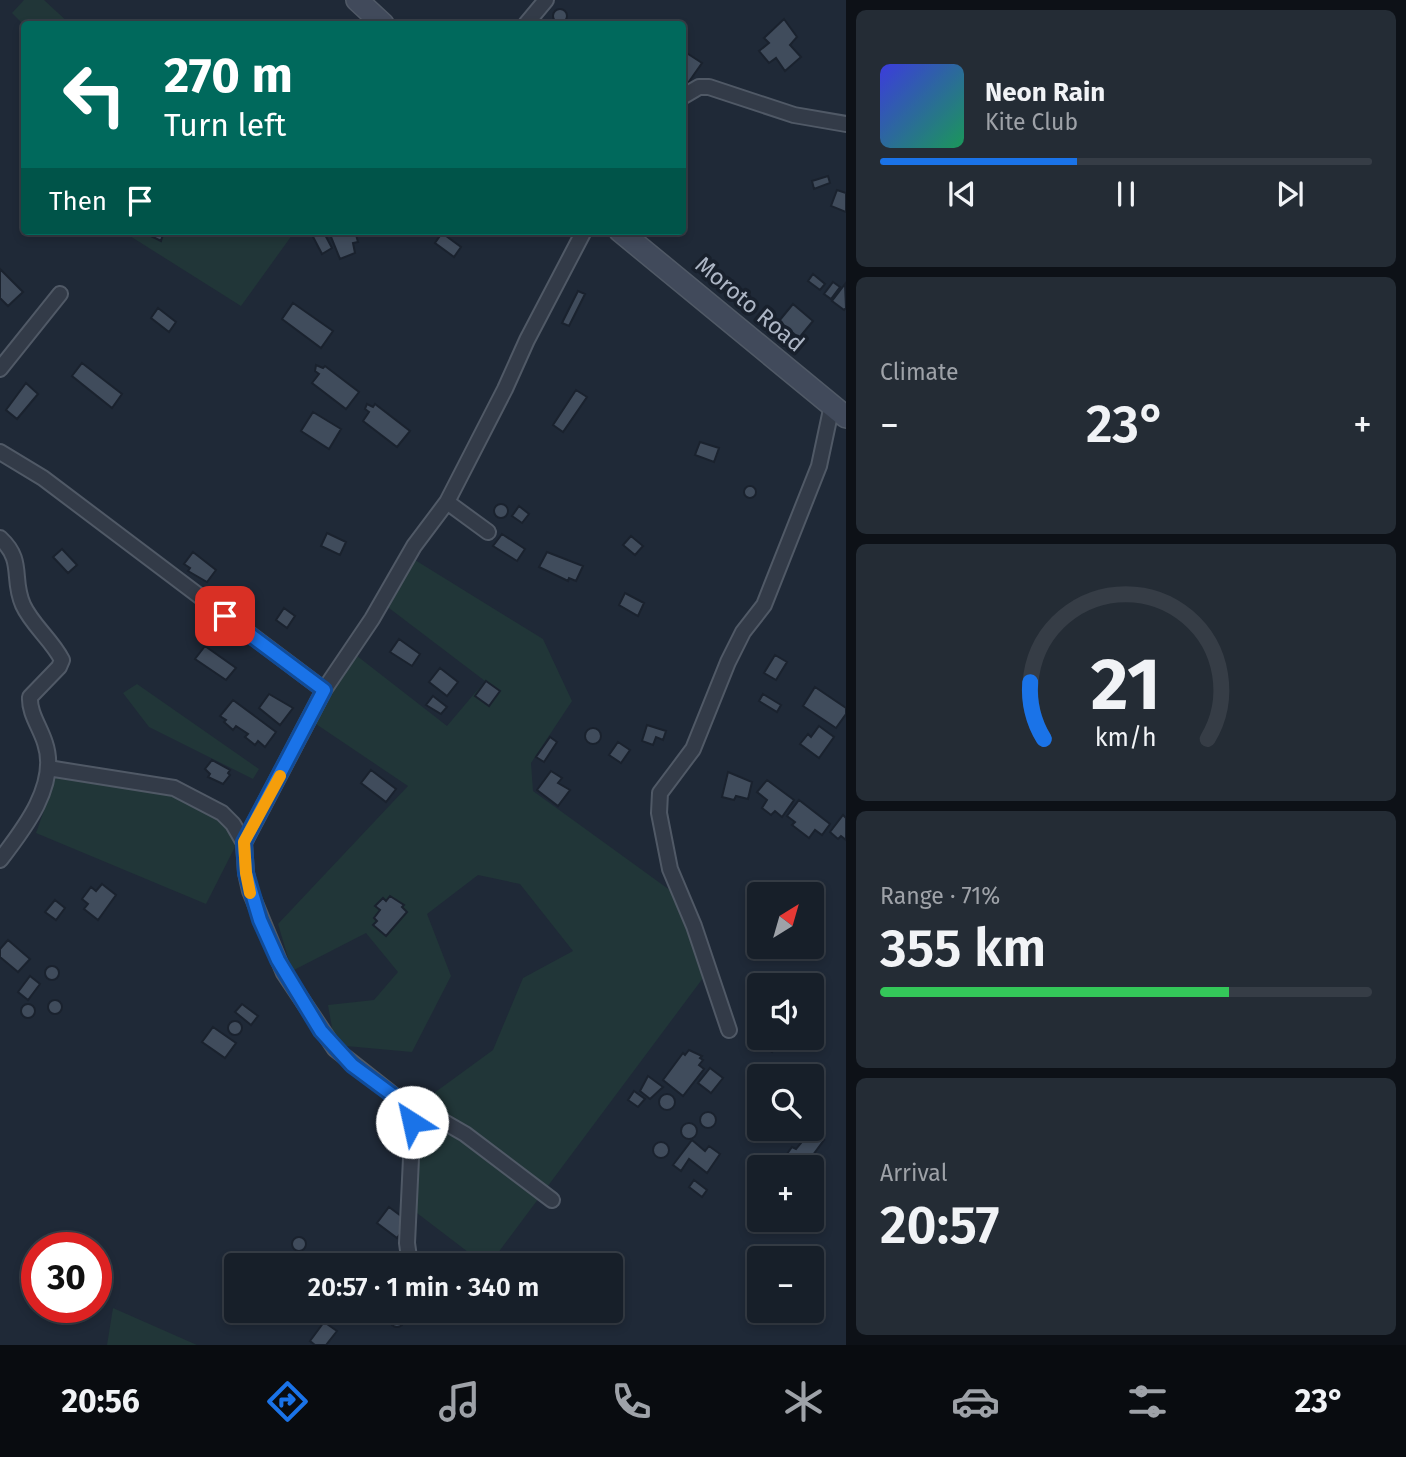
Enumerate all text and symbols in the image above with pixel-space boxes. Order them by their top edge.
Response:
text: 270 m [164,46,293,105]
icon: left [49,49,140,140]
text: Neon Rain [985,77,1105,108]
text: Turn left [164,106,286,144]
text: Kite Club [985,108,1078,136]
icon: previous [943,175,981,213]
icon: pause [1107,175,1145,213]
icon: next [1271,175,1309,213]
icon: arrive [121,182,159,220]
text: Then [49,186,107,217]
street label: Moroto Road [690,250,810,358]
text: Climate [880,358,959,386]
text: 23° [1086,393,1166,456]
text: − [880,402,899,448]
text: + [1353,402,1372,448]
pin [195,586,255,646]
icon: arrive [206,597,244,635]
text: 21 [1091,641,1161,728]
text: km/h [1095,722,1157,752]
north arrow [747,882,824,959]
map controls [747,882,824,1323]
text: Range · 71% [880,882,1000,910]
text: 355 km [880,917,1046,980]
button: sound [747,973,824,1050]
button: search [747,1064,824,1141]
position arrow [375,1085,449,1159]
button: + [747,1155,824,1232]
text: Arrival [880,1159,947,1187]
text: 20:57 [880,1194,1000,1257]
speed limit sign: 30 [21,1232,112,1323]
button: − [747,1246,824,1323]
text: 20:57 · 1 min · 340 m [308,1272,539,1303]
icon: directions [263,1377,312,1426]
icon: music [435,1377,484,1426]
icon: phone [607,1377,656,1426]
icon: climate [779,1377,828,1426]
icon: car [951,1377,1000,1426]
icon: filters [1123,1377,1172,1426]
text: 20:56 [61,1382,140,1420]
text: 23° [1295,1382,1344,1420]

